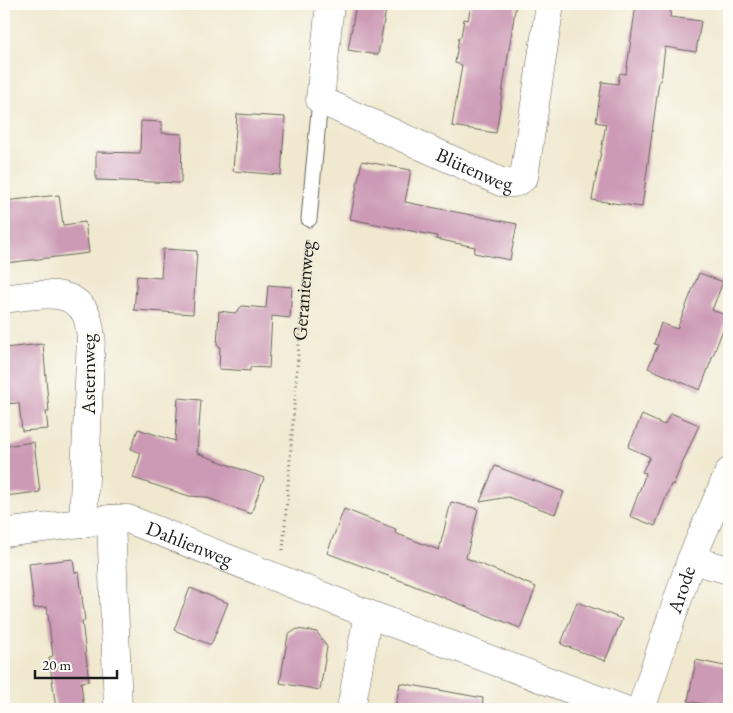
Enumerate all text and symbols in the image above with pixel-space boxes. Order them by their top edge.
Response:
street label: Blütenweg [432,141,513,196]
street label: Geranienweg [286,240,320,342]
street label: Asternweg [75,333,101,415]
street label: Dahlienweg [142,515,237,572]
street label: Arode [661,562,701,618]
scale bar [35,648,118,680]
text: 20 m [42,655,71,674]

